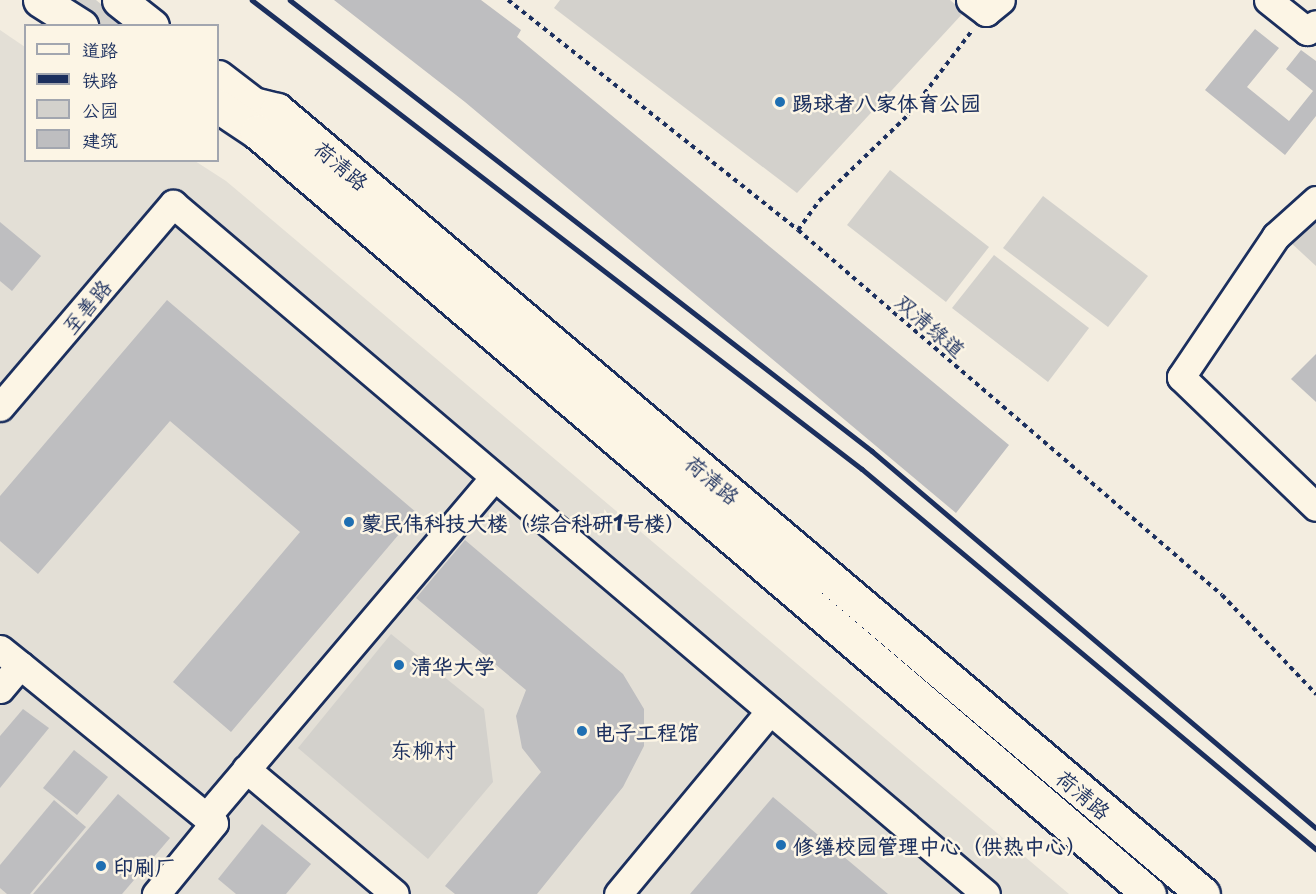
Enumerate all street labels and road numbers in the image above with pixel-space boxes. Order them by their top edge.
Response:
street label: 荷清路 [310,135,374,195]
street label: 至善路 [56,274,116,338]
street label: 双清绿道 [891,288,971,362]
street label: 荷清路 [681,449,745,509]
street label: 荷清路 [1052,764,1116,824]

